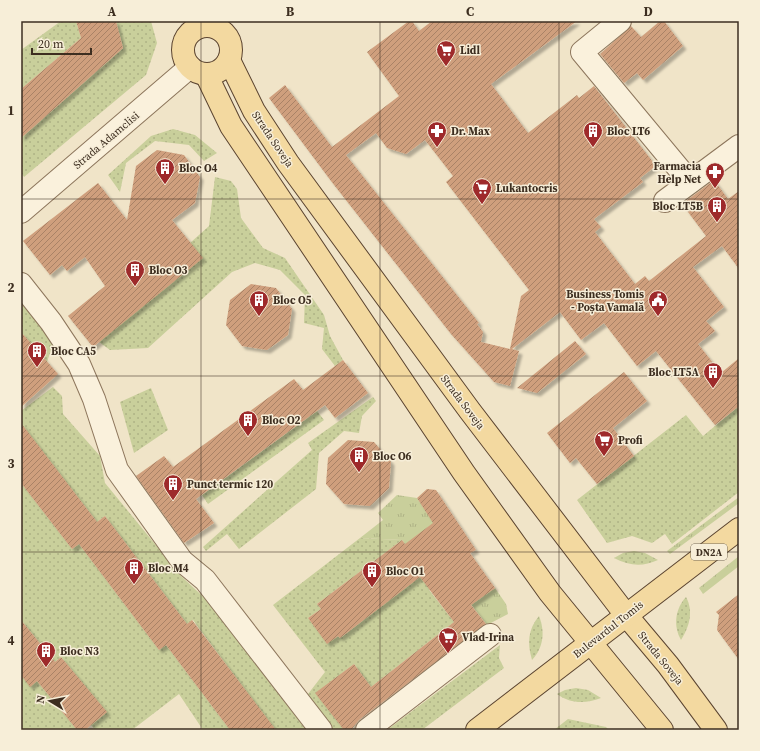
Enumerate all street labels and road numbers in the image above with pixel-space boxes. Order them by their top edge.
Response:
street label: Strada Adamclisi [70,108,143,172]
street label: Strada Soveja [248,108,297,171]
street label: Strada Soveja [437,372,488,433]
road number: DN2A [691,544,727,560]
street label: Bulevardul Tomis [570,597,647,662]
street label: Strada Soveja [634,628,687,689]

